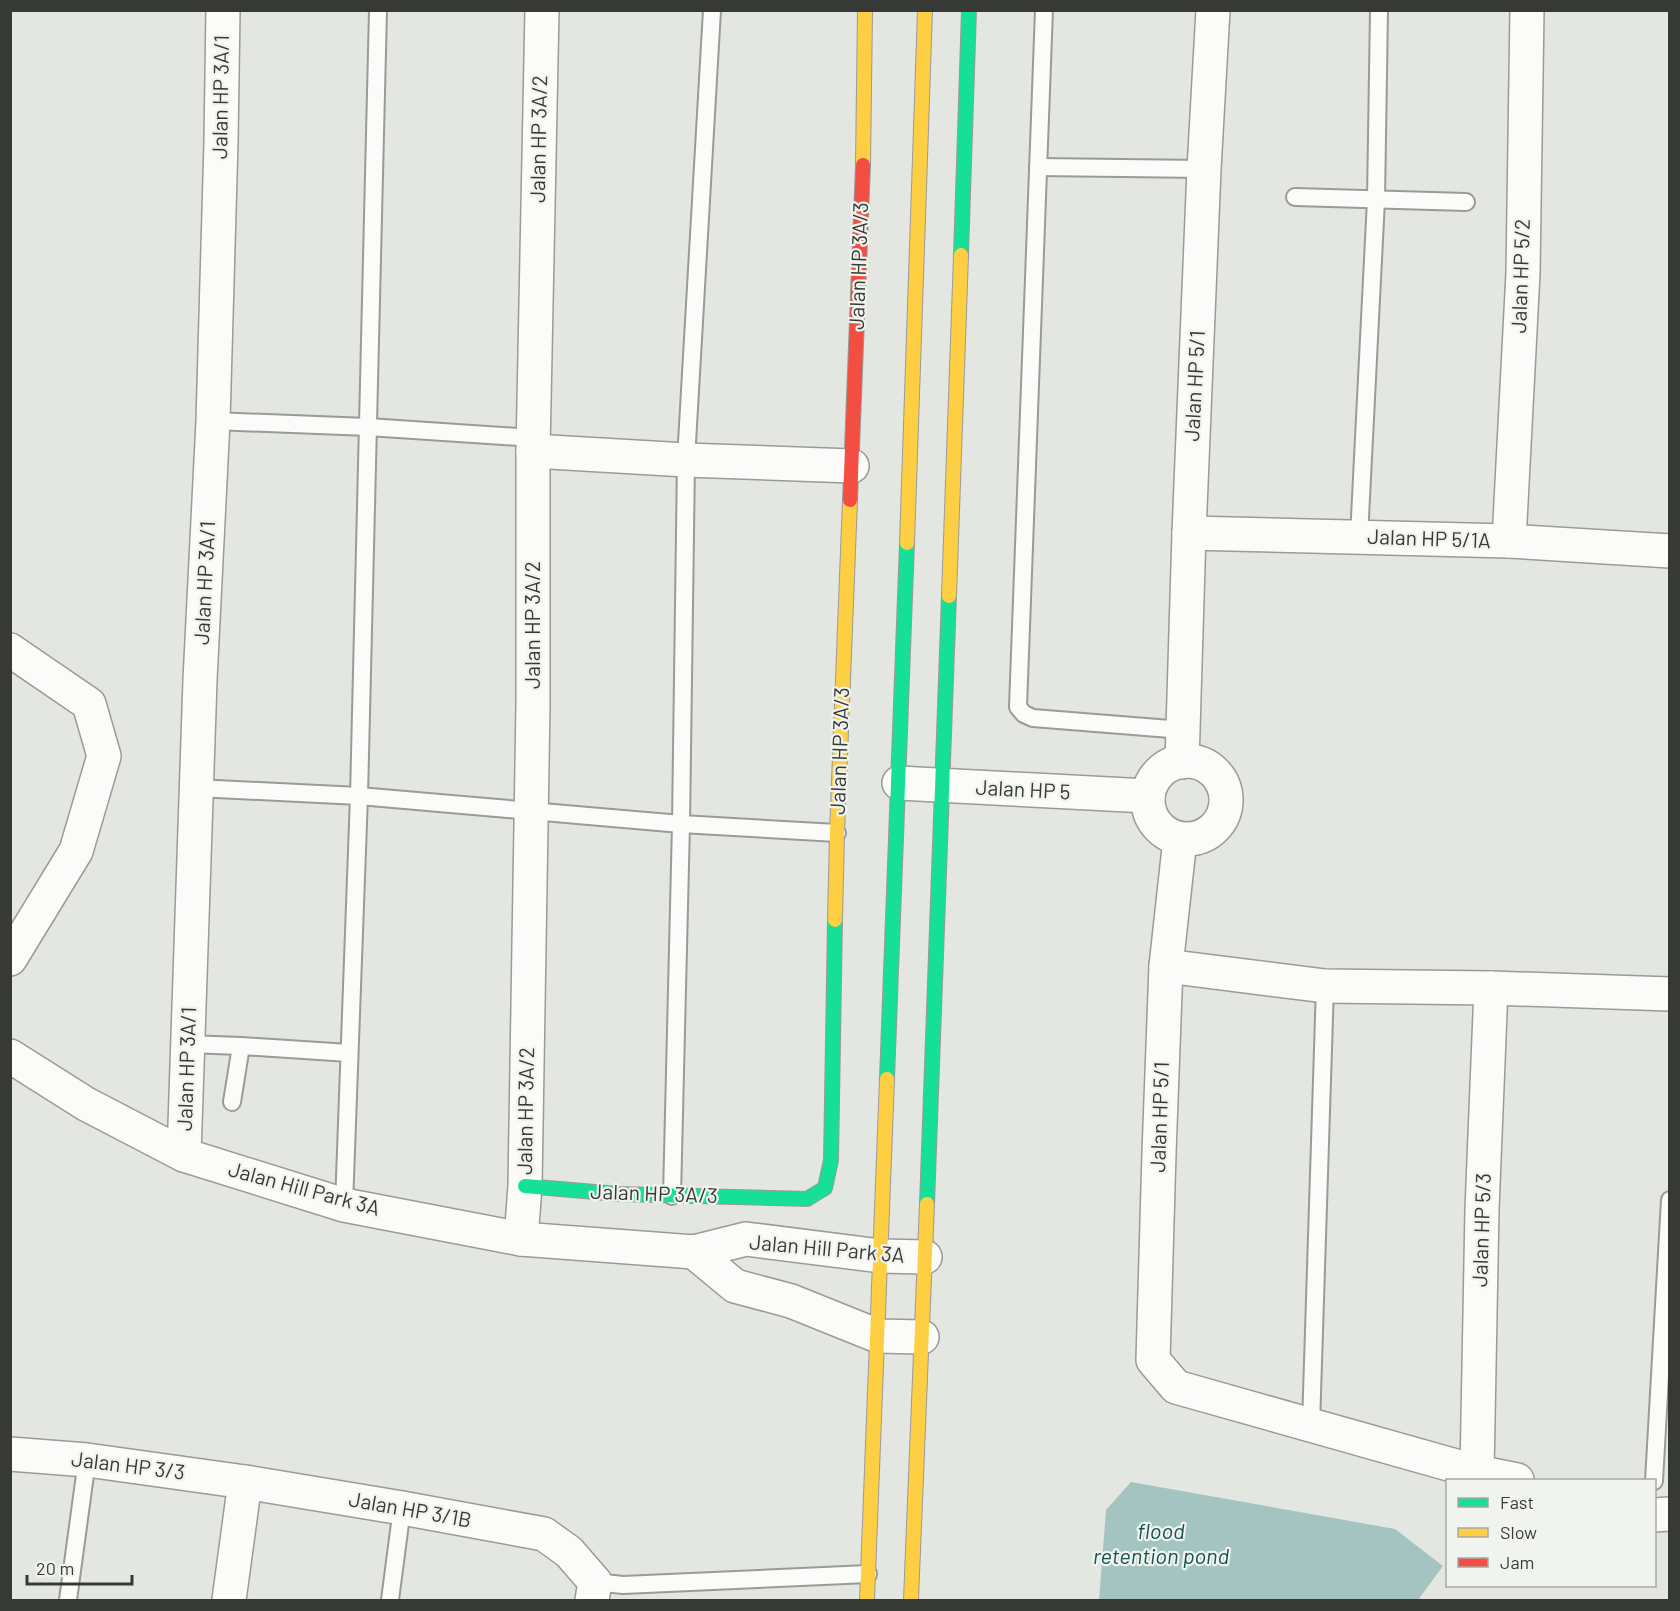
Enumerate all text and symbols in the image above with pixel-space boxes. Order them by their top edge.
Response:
street label: Jalan HP 3A/1 [206,35,233,159]
street label: Jalan HP 3A/2 [524,75,551,203]
street label: Jalan HP 3A/3 [843,202,872,330]
street label: Jalan HP 5/2 [1505,218,1534,334]
street label: Jalan HP 5/1 [1178,330,1209,442]
street label: Jalan HP 3A/1 [188,520,219,646]
street label: Jalan HP 5/1A [1367,523,1491,552]
street label: Jalan HP 3A/2 [519,561,544,689]
street label: Jalan HP 3A/3 [824,687,853,815]
street label: Jalan HP 5 [975,774,1071,803]
street label: Jalan HP 3A/1 [171,1007,200,1131]
street label: Jalan HP 3A/2 [511,1047,538,1175]
street label: Jalan HP 5/1 [1144,1061,1173,1173]
street label: Jalan Hill Park 3A [226,1155,383,1220]
street label: Jalan HP 5/3 [1466,1172,1495,1288]
street label: Jalan HP 3A/3 [590,1178,718,1207]
street label: Jalan Hill Park 3A [748,1228,906,1267]
street label: Jalan HP 3/3 [70,1445,186,1484]
legend [1446,1479,1656,1587]
street label: Jalan HP 3/1B [347,1485,474,1532]
text: Fast [1500,1491,1534,1513]
water label: flood retention pond [1093,1517,1229,1568]
text: Slow [1500,1521,1537,1543]
scale bar [27,1548,132,1586]
text: Jam [1500,1551,1534,1573]
text: 20 m [36,1557,74,1579]

